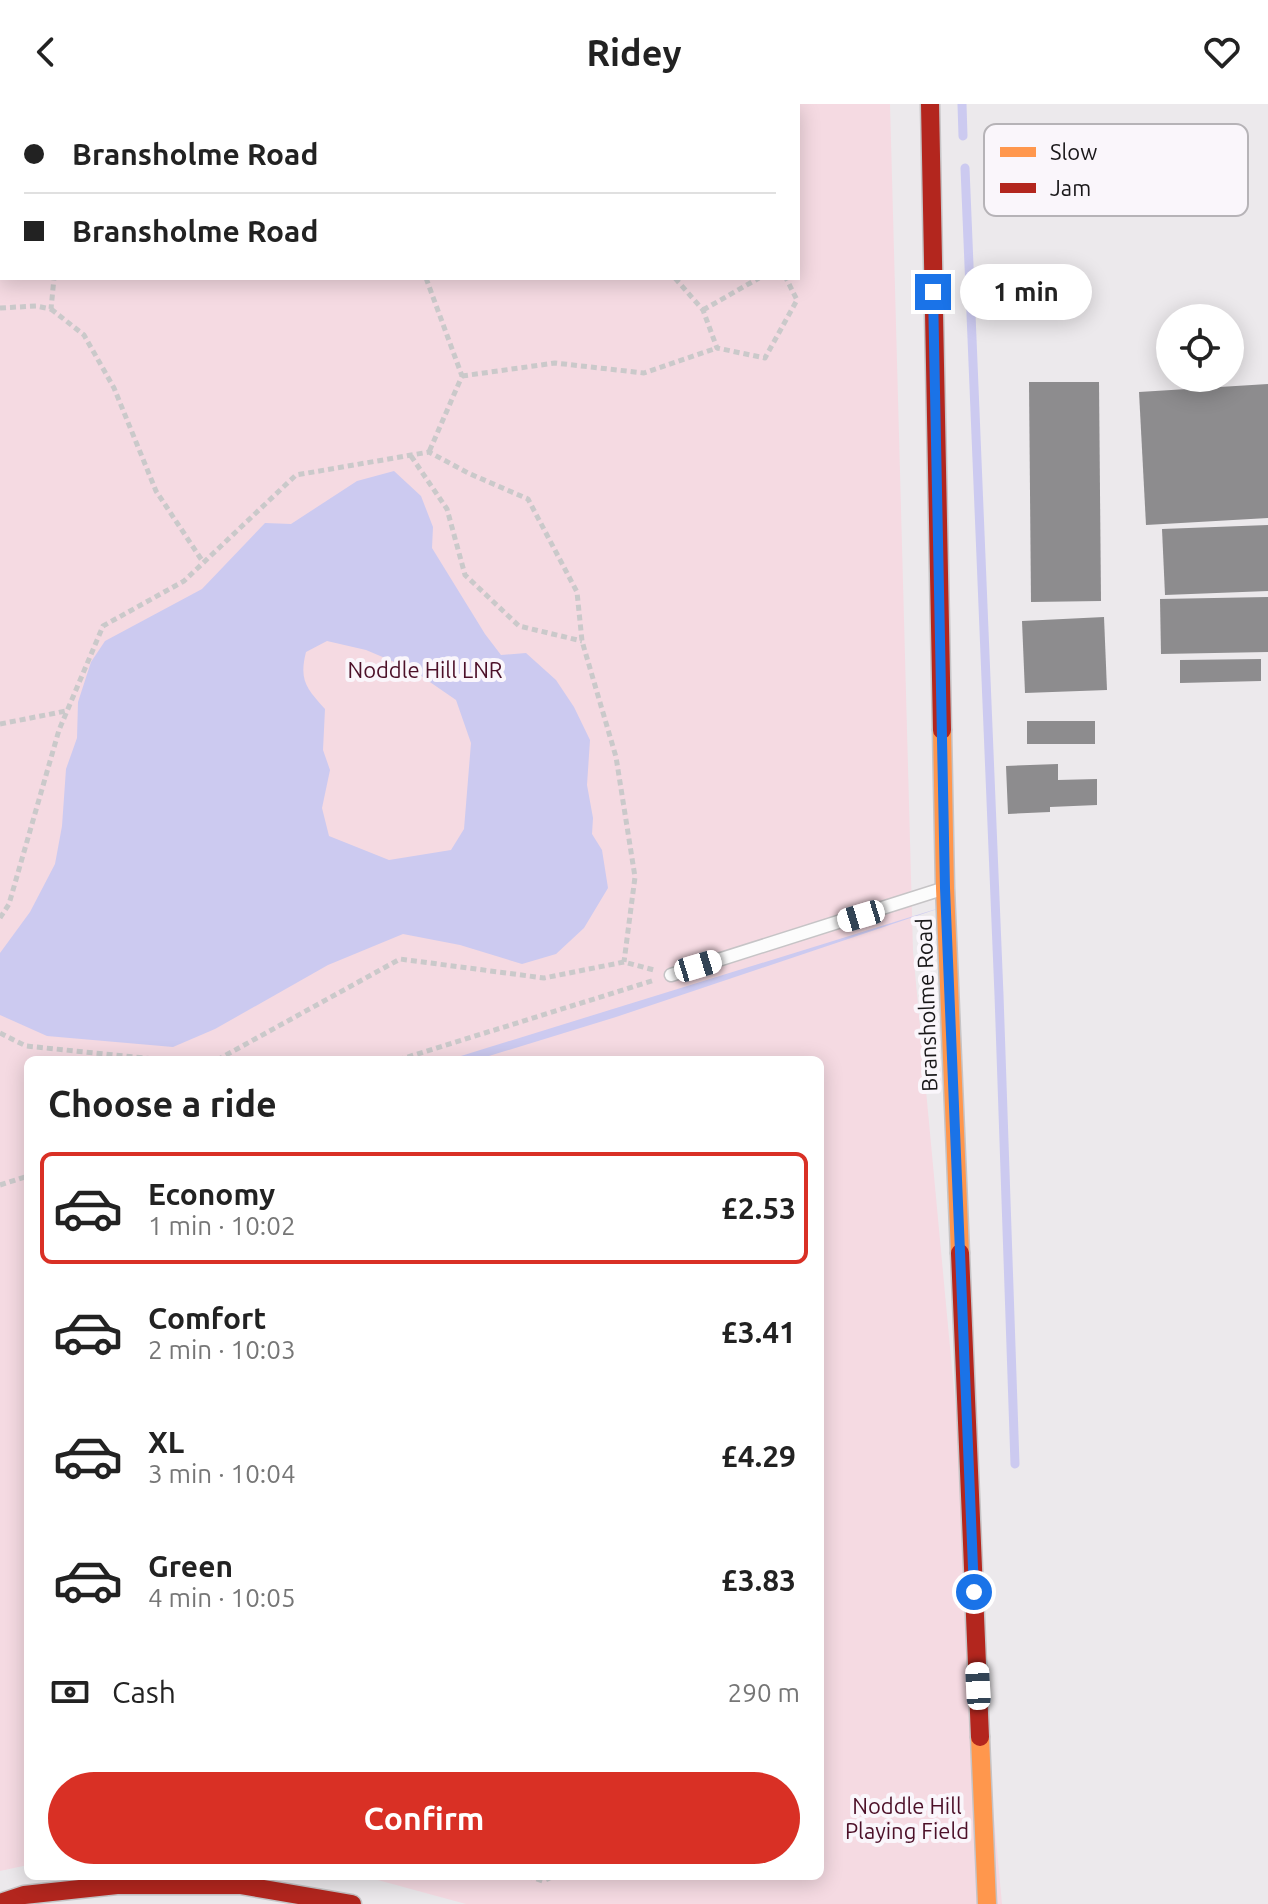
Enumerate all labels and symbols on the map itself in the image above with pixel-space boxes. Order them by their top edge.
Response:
legend [984,124,1248,216]
text: Slow [1050,139,1097,164]
text: Jam [1050,175,1091,200]
callout: 1 min [961,264,1093,320]
route end [915,274,951,310]
park label: Noddle Hill LNR [347,657,503,682]
car [835,898,887,934]
street label: Bransholme Road [910,918,942,1092]
car [672,948,724,984]
route start [956,1574,992,1610]
car [965,1661,991,1711]
park label: Noddle Hill Playing Field [845,1793,969,1843]

